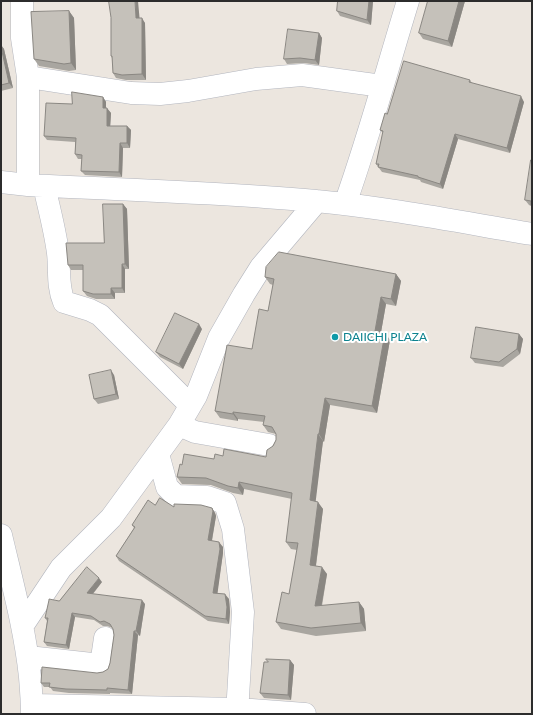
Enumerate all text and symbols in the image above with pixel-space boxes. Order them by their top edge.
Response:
place label: DAIICHI PLAZA [343,330,427,344]
marker: DAIICHI PLAZA [330,332,340,342]

